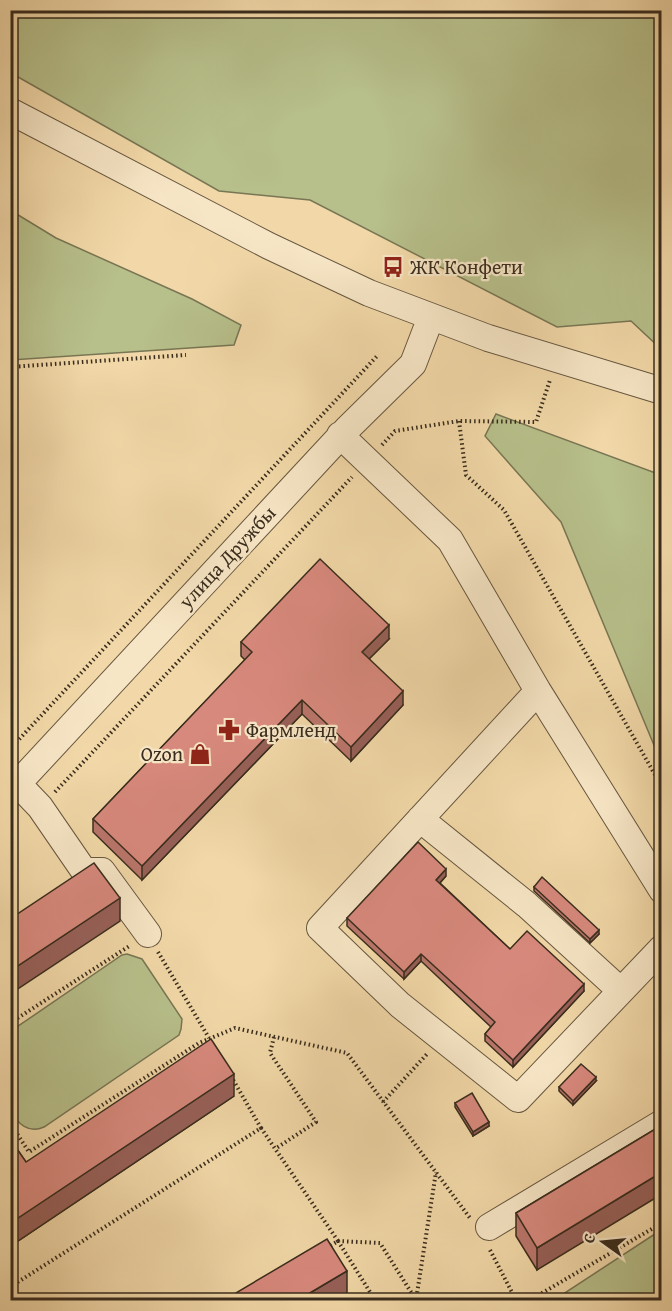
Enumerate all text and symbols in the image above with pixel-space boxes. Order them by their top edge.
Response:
place label: ЖК Конфети [409,252,523,281]
bus stop icon: ЖК Конфети [381,255,405,279]
street label: улица Дружбы [171,499,282,615]
place label: Фармленд [246,715,337,744]
pharmacy icon: Фармленд [217,718,241,742]
place label: Ozon [141,739,183,768]
shop icon: Ozon [188,742,212,766]
north arrow [573,1212,633,1272]
text: С [576,1231,601,1246]

